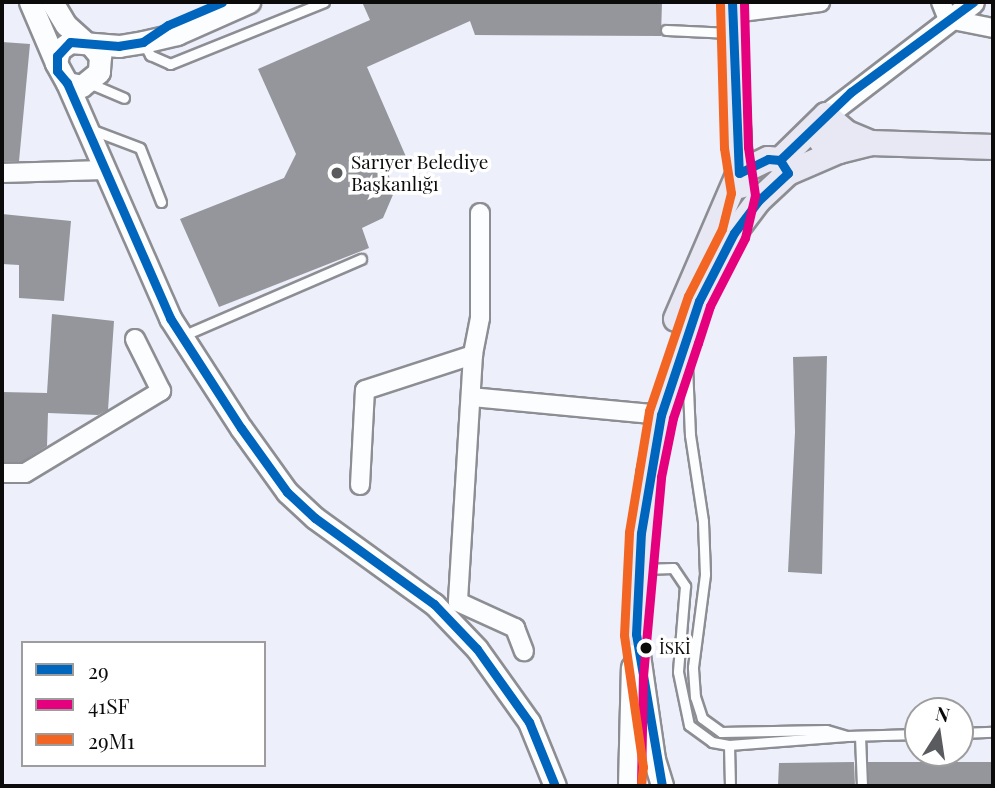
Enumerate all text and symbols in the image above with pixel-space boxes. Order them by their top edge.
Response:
place label: Sarıyer Belediye Başkanlığı [351,151,489,195]
marker: Sarıyer Belediye Başkanlığı [329,165,345,181]
place label: İSKİ [659,638,691,658]
legend [21,641,266,767]
marker: İSKİ [639,641,653,655]
text: 29 [88,656,109,684]
text: 41SF [88,691,129,719]
north arrow [904,697,974,767]
text: N [934,699,952,728]
text: 29M1 [88,726,135,754]

